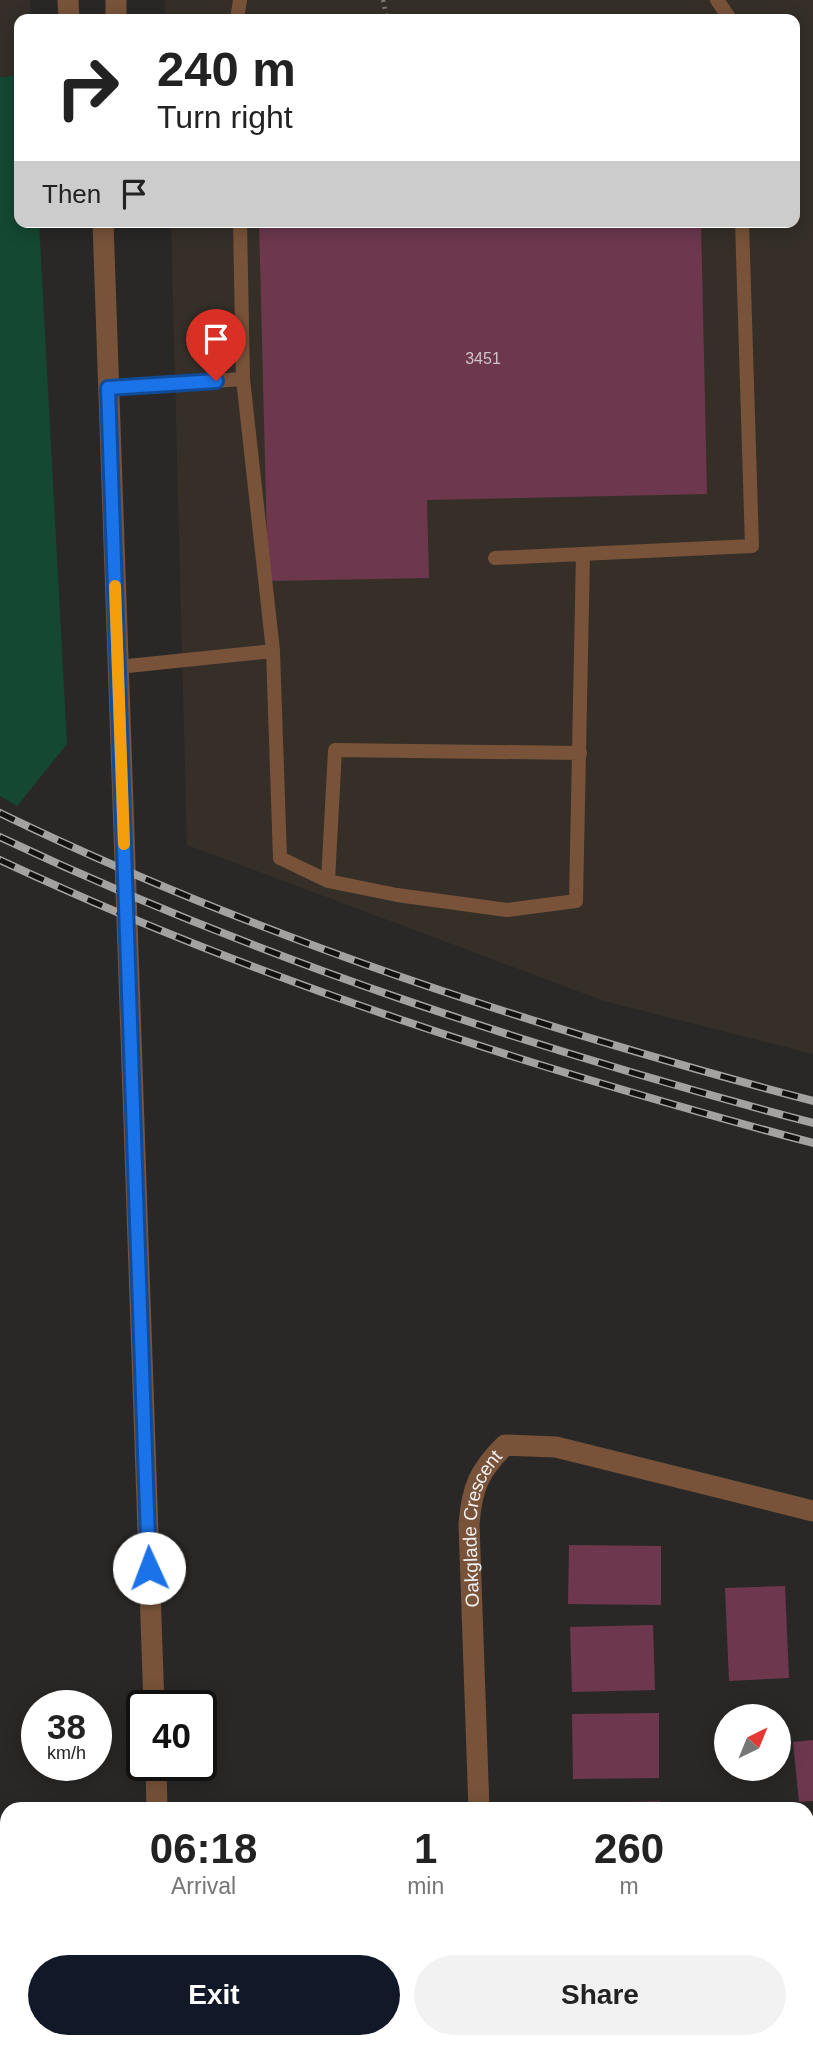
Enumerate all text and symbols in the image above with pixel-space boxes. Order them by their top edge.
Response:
icon: right [42,42,133,133]
text: 240 m [157,42,296,96]
text: Turn right [157,99,293,135]
icon: arrive [115,175,153,213]
text: Then [42,179,101,209]
pin [186,309,246,381]
icon: arrive [197,320,235,358]
house number: 3451 [465,350,501,367]
street label: Oakglade Crescent [458,1445,506,1608]
position arrow [112,1531,186,1605]
speed limit sign: 40 [126,1690,217,1781]
north arrow [714,1704,791,1782]
map controls [714,1704,791,1781]
text: 38 [47,1707,86,1746]
text: km/h [47,1743,86,1763]
text: 06:18 [150,1825,257,1872]
text: 1 [414,1825,437,1872]
text: 260 [594,1825,664,1872]
text: Arrival [171,1873,236,1899]
text: min [407,1873,444,1899]
text: m [620,1873,639,1899]
button: Exit [28,1955,400,2035]
button: Share [414,1955,786,2035]

